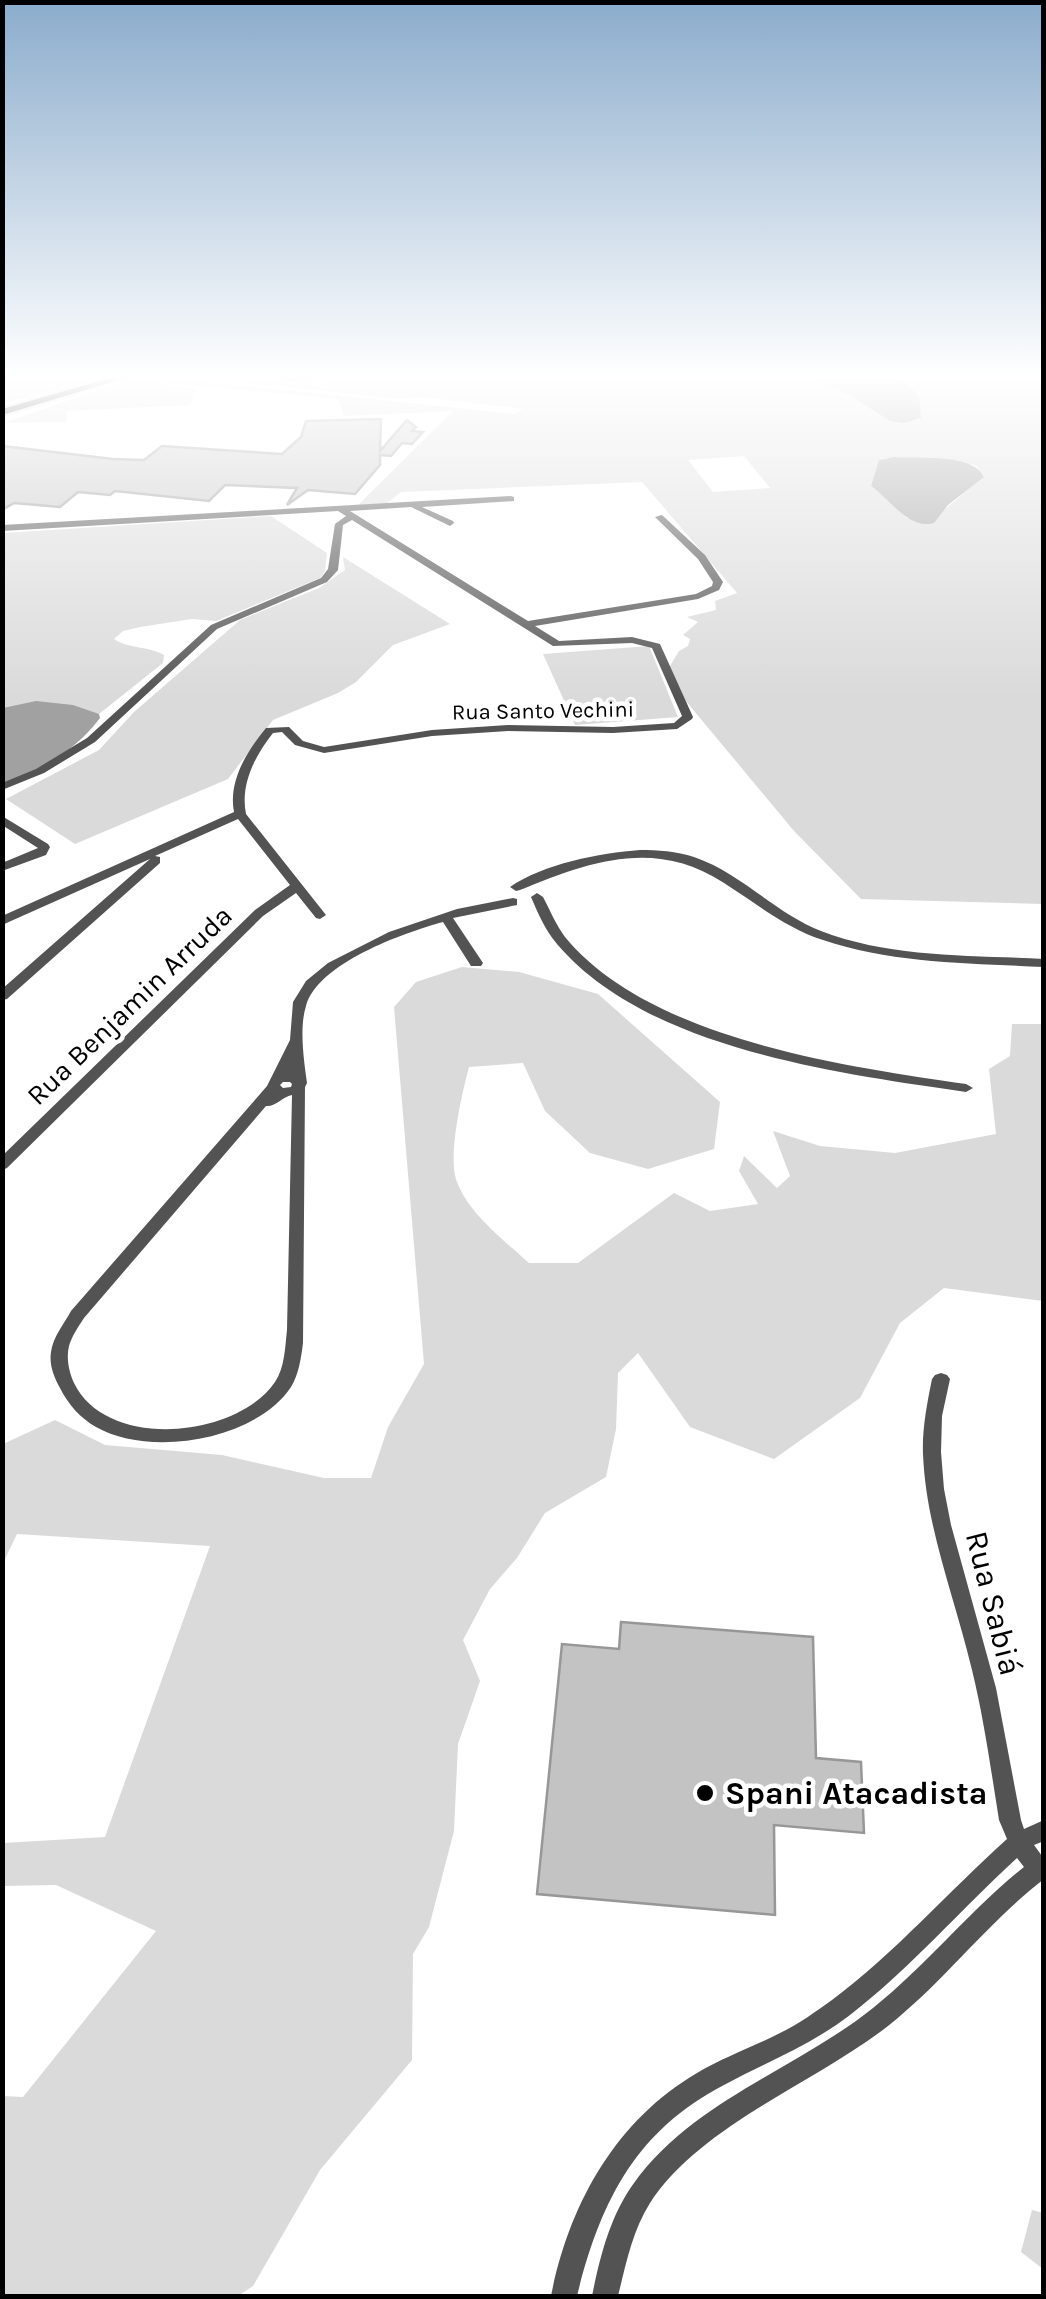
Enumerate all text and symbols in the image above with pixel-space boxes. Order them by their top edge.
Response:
street label: Rua Santo Vechini [452,696,634,726]
street label: Rua Benjamin Arruda [20,899,239,1112]
street label: Rua Sabiá [958,1527,1029,1679]
place label: Spani Atacadista [725,1775,988,1812]
marker: Spani Atacadista [694,1782,716,1804]

